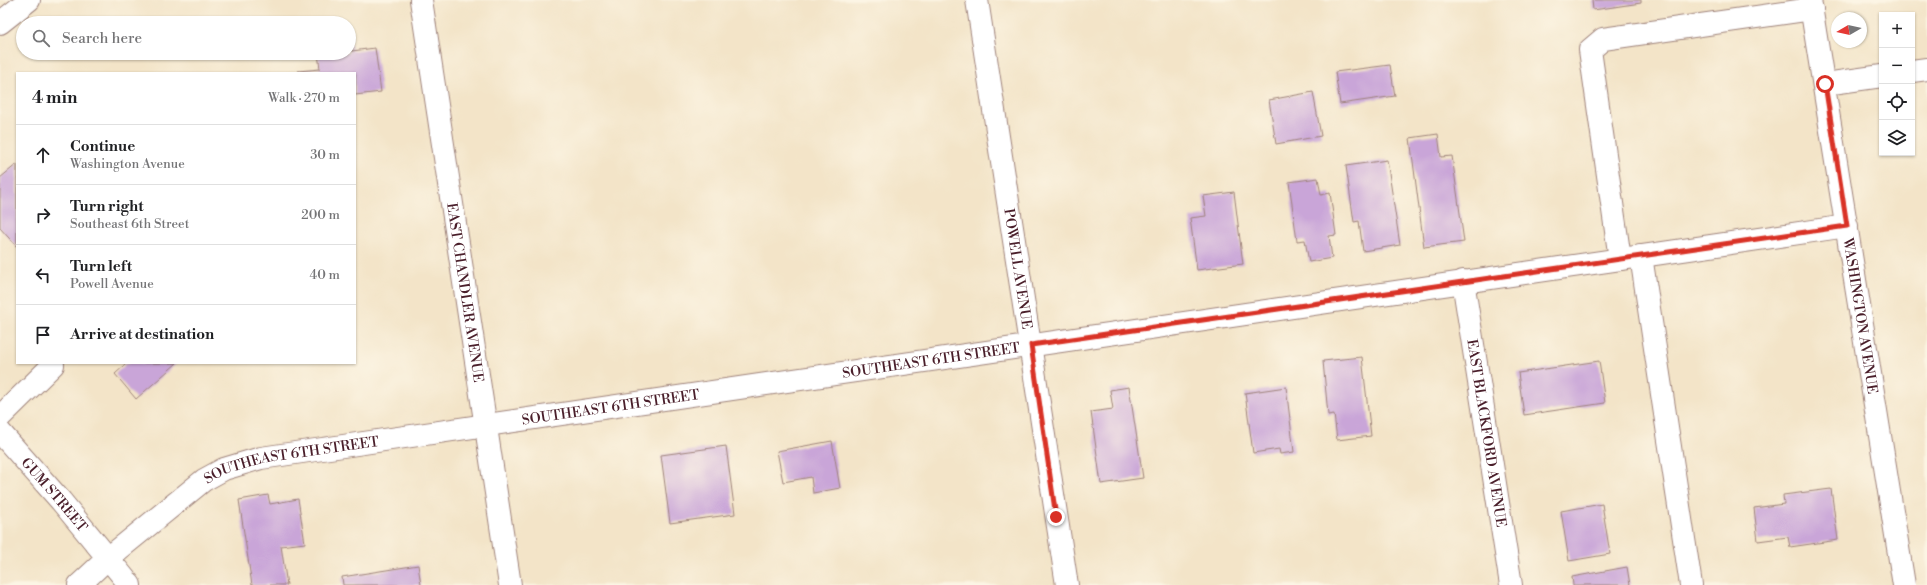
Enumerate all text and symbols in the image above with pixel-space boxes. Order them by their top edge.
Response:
north arrow [1831,12,1867,48]
map controls [1879,12,1915,156]
button: + [1879,12,1915,48]
search box [16,16,356,60]
icon: search [30,27,52,49]
text: Search here [62,29,142,48]
button: − [1879,48,1915,84]
route start [1816,75,1834,93]
button: locate [1879,84,1915,120]
text: 4 min [32,87,77,109]
text: Walk · 270 m [268,90,340,106]
button: layers [1879,120,1915,156]
text: Continue [70,137,135,156]
icon: ahead [32,144,54,166]
text: 30 m [310,147,340,163]
text: Washington Avenue [70,156,185,172]
text: Turn right [70,197,144,216]
street label: EAST CHANDLER AVENUE [442,202,487,384]
icon: right [32,204,54,226]
text: 200 m [301,207,340,223]
street label: POWELL AVENUE [999,207,1036,331]
text: Southeast 6th Street [70,216,189,232]
street label: WASHINGTON AVENUE [1838,236,1881,395]
text: Turn left [70,257,132,276]
icon: left [32,264,54,286]
text: 40 m [310,267,340,283]
text: Powell Avenue [70,276,154,292]
icon: arrive [32,324,54,346]
text: Arrive at destination [70,325,214,344]
street label: EAST BLACKFORD AVENUE [1462,338,1510,529]
street label: SOUTHEAST 6TH STREET [841,339,1021,383]
street label: SOUTHEAST 6TH STREET [521,386,701,430]
street label: SOUTHEAST 6TH STREET [201,433,380,488]
street label: GUM STREET [17,454,91,536]
route end [1047,508,1065,526]

